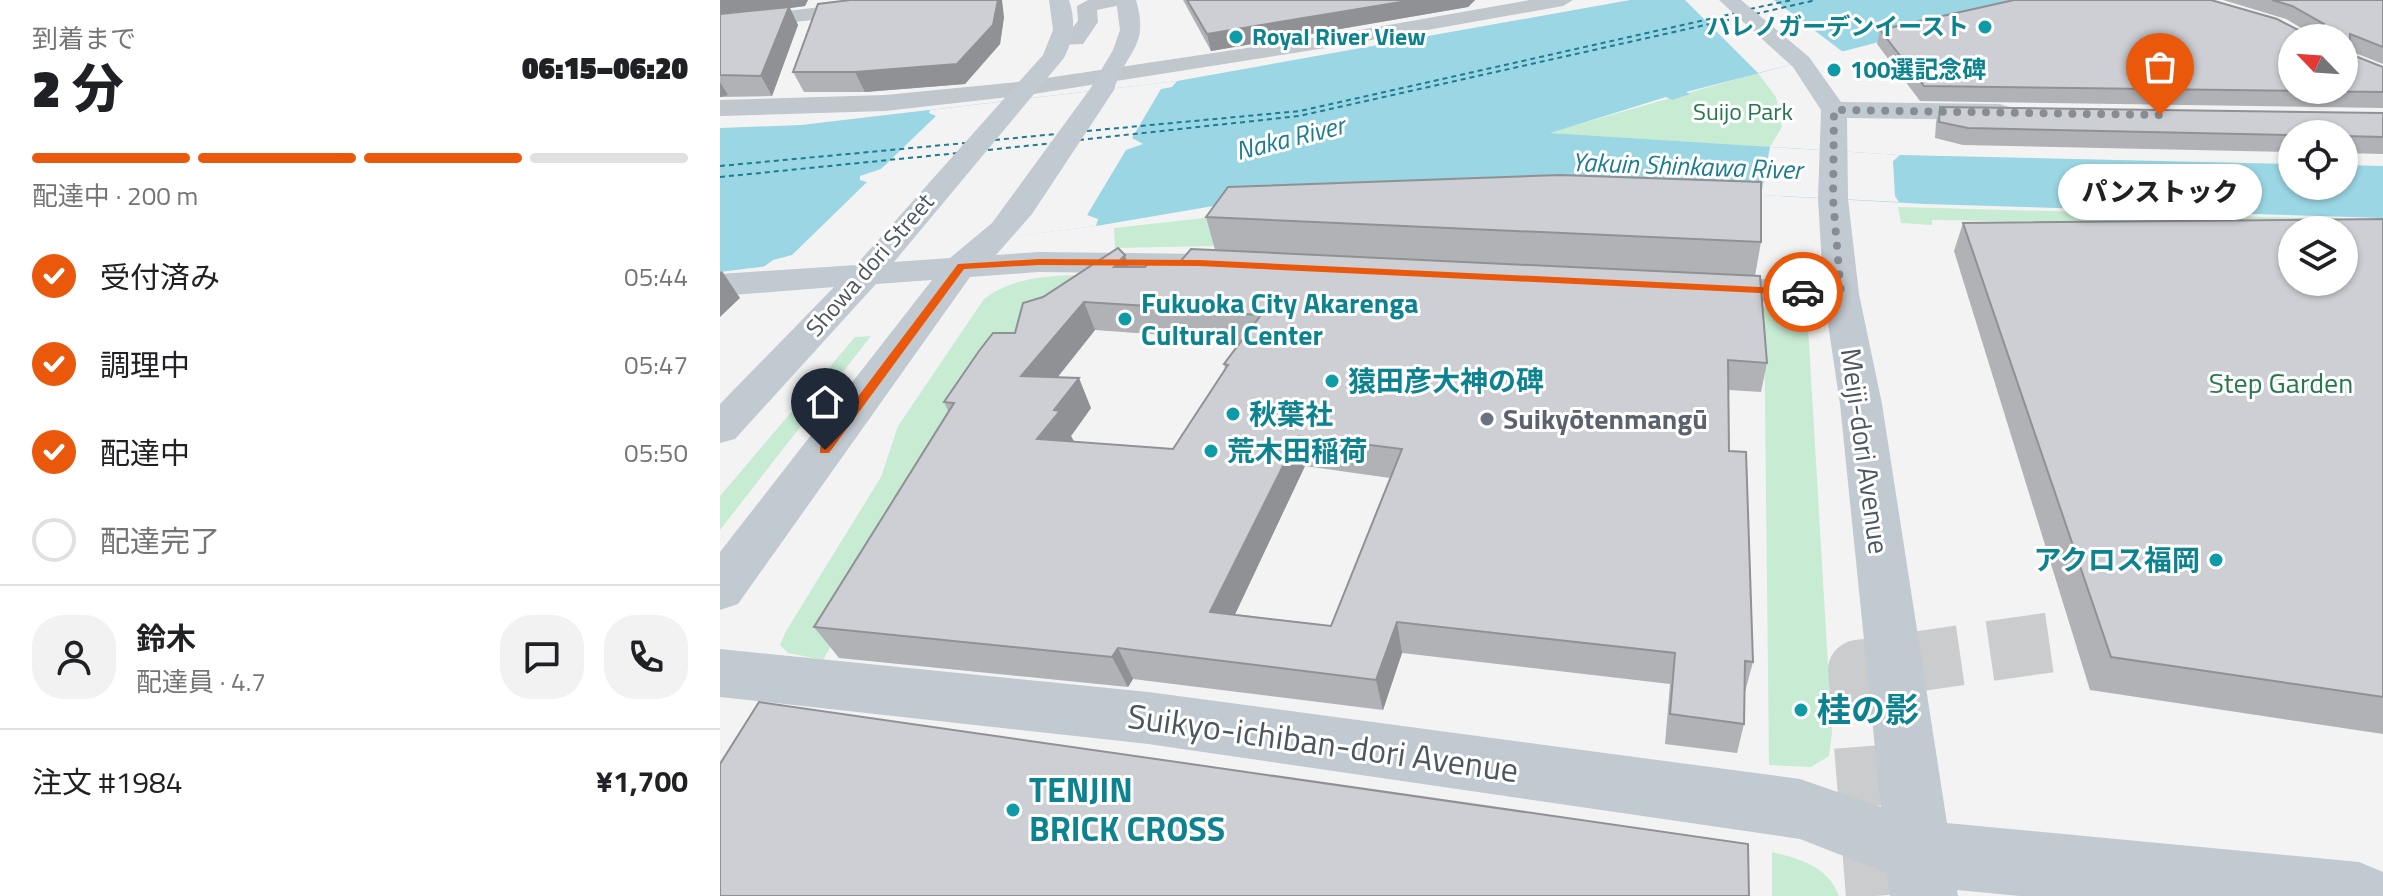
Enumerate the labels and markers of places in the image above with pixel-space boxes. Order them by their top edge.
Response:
place label: ハレノガーデンイースト [1706,8,1969,44]
place label: Royal River View [1252,18,1426,54]
marker: ハレノガーデンイースト [1976,18,1994,36]
marker: Royal River View [1227,28,1245,46]
pin [2126,33,2194,115]
place label: 100選記念碑 [1850,51,1986,87]
marker: 100選記念碑 [1825,61,1843,79]
callout: パンストック [2058,163,2262,219]
place label: Fukuoka City Akarenga Cultural Center [1141,281,1418,356]
marker: Fukuoka City Akarenga Cultural Center [1116,310,1134,328]
place label: 猿田彦大神の碑 [1348,359,1544,402]
pin [791,368,859,450]
marker: 猿田彦大神の碑 [1323,372,1341,390]
place label: 秋葉社 [1249,392,1333,435]
place label: Suikyōtenmangū [1503,397,1708,440]
marker: 秋葉社 [1224,405,1242,423]
marker: Suikyōtenmangū [1478,410,1496,428]
place label: 荒木田稲荷 [1227,429,1367,472]
marker: 荒木田稲荷 [1202,442,1220,460]
place label: アクロス福岡 [2033,538,2200,581]
marker: アクロス福岡 [2207,551,2225,569]
place label: 桂の影 [1817,683,1919,735]
marker: 桂の影 [1792,701,1810,719]
place label: TENJIN BRICK CROSS [1029,763,1225,854]
marker: TENJIN BRICK CROSS [1004,801,1022,819]

